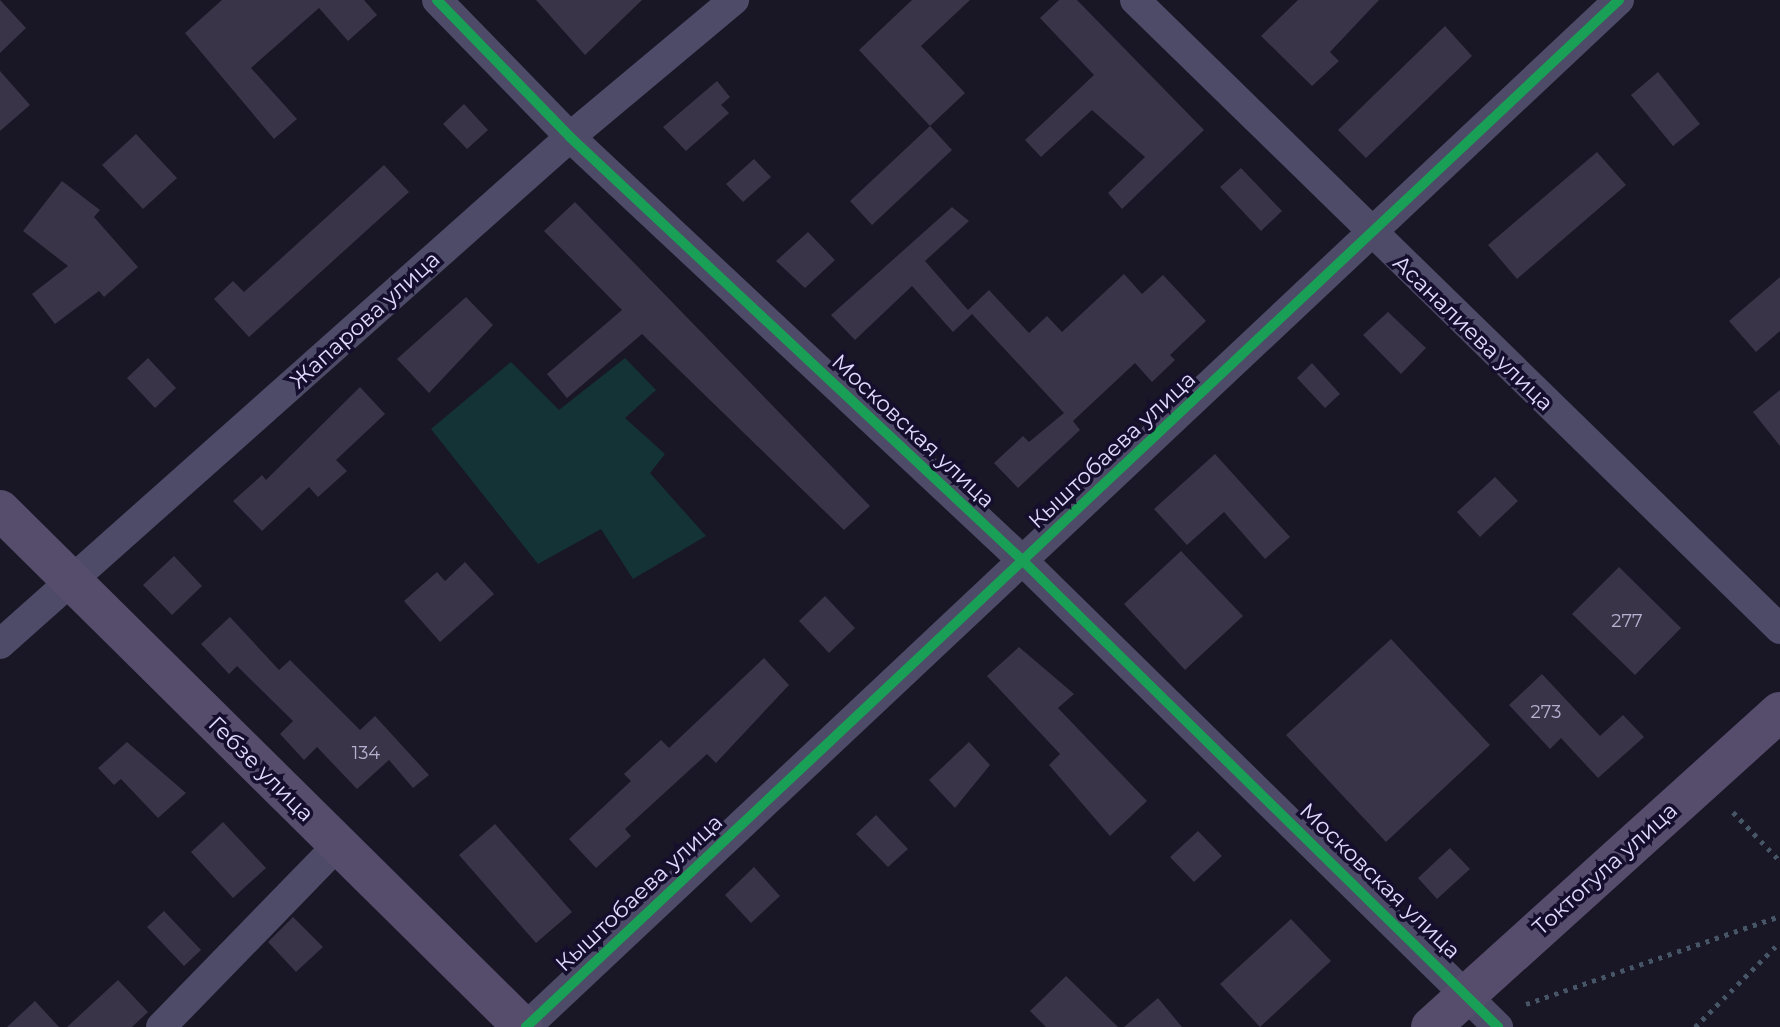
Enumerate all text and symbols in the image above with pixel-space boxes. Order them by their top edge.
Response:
street label: Жапарова улица [285,246,445,394]
street label: Асаналиева улица [1387,250,1559,416]
street label: Московская улица [826,349,1000,513]
street label: Кыштобаева улица [1023,366,1201,534]
house number: 277 [1611,610,1643,632]
house number: 273 [1531,701,1561,723]
street label: Гебзе улица [203,711,319,827]
house number: 134 [352,742,380,764]
street label: Токтогула улица [1527,797,1683,941]
street label: Московская улица [1294,798,1466,964]
street label: Кыштобаева улица [550,809,728,977]

